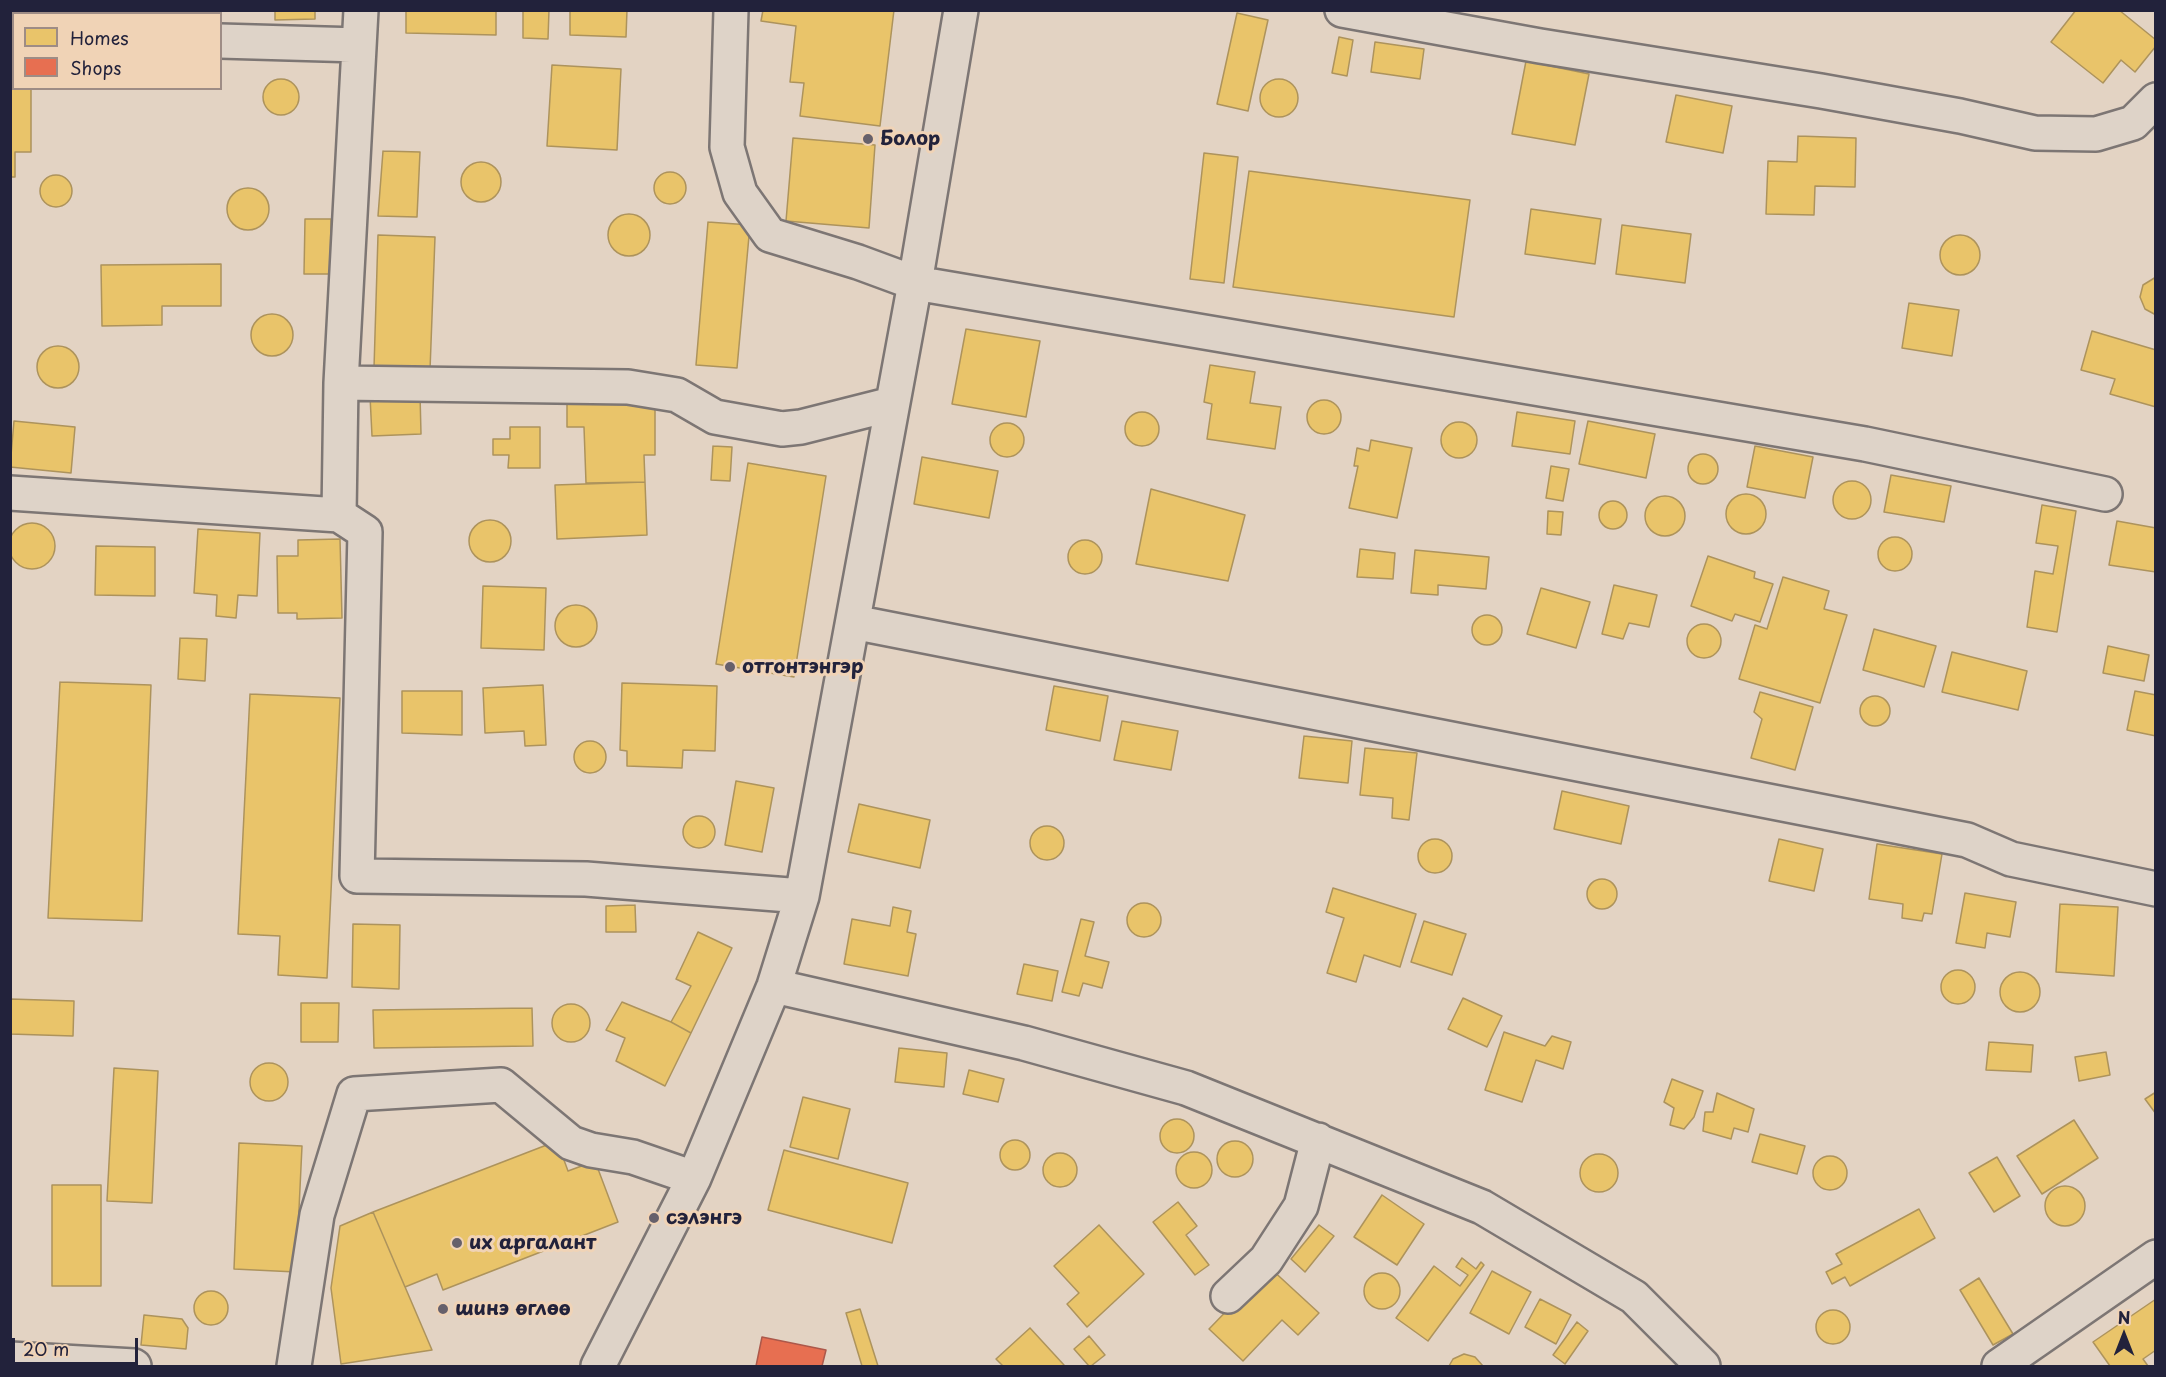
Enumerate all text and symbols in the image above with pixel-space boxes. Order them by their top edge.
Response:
legend [12,12,222,90]
text: Homes [70,24,128,51]
text: Shops [70,54,121,81]
place label: Болор [880,127,940,151]
marker: Болор [861,132,875,146]
place label: отгонтэнгэр [742,655,863,679]
marker: отгонтэнгэр [723,660,737,674]
place label: сэлэнгэ [666,1206,742,1230]
marker: сэлэнгэ [647,1211,661,1225]
place label: их аргалант [469,1231,596,1255]
marker: их аргалант [450,1236,464,1250]
place label: шинэ өглөө [455,1297,571,1321]
marker: шинэ өглөө [436,1302,450,1316]
north arrow [2094,1305,2154,1365]
text: N [2118,1305,2130,1329]
scale bar [15,1326,141,1364]
text: 20 m [23,1335,69,1362]

